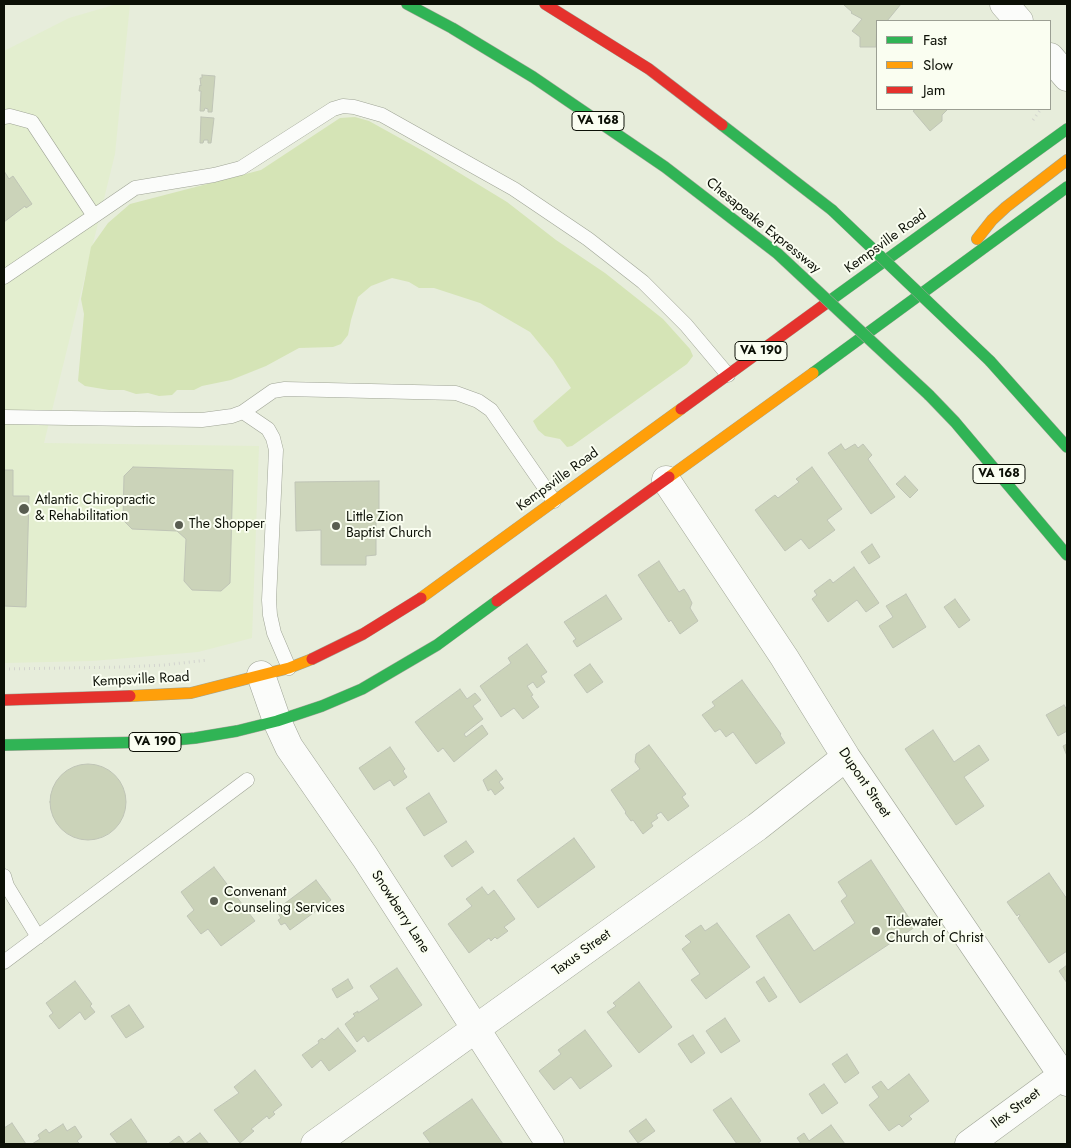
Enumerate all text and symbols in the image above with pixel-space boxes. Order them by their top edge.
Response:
legend [876,20,1051,110]
text: Fast [923,29,947,51]
text: Slow [923,54,953,76]
text: Jam [923,79,946,101]
road number: VA 168 [572,112,624,130]
street label: Chesapeake Expressway [702,175,824,277]
street label: Kempsville Road [842,207,930,277]
road number: VA 190 [735,342,787,361]
street label: Kempsville Road [514,445,602,515]
road number: VA 168 [973,464,1025,484]
place label: Atlantic Chiropractic & Rehabilitation [35,493,156,526]
marker: Atlantic Chiropractic & Rehabilitation [17,502,31,516]
place label: Little Zion Baptist Church [346,510,432,542]
place label: The Shopper [189,517,265,533]
marker: The Shopper [173,519,185,531]
marker: Little Zion Baptist Church [330,520,342,532]
street label: Kempsville Road [92,669,190,691]
road number: VA 190 [129,732,181,752]
street label: Dupont Street [834,745,894,821]
street label: Snowberry Lane [367,868,433,956]
place label: Convenant Counseling Services [224,885,345,918]
marker: Convenant Counseling Services [208,895,220,907]
place label: Tidewater Church of Christ [886,915,983,948]
marker: Tidewater Church of Christ [870,925,882,937]
street label: Taxus Street [549,926,615,980]
street label: Ilex Street [988,1085,1044,1133]

